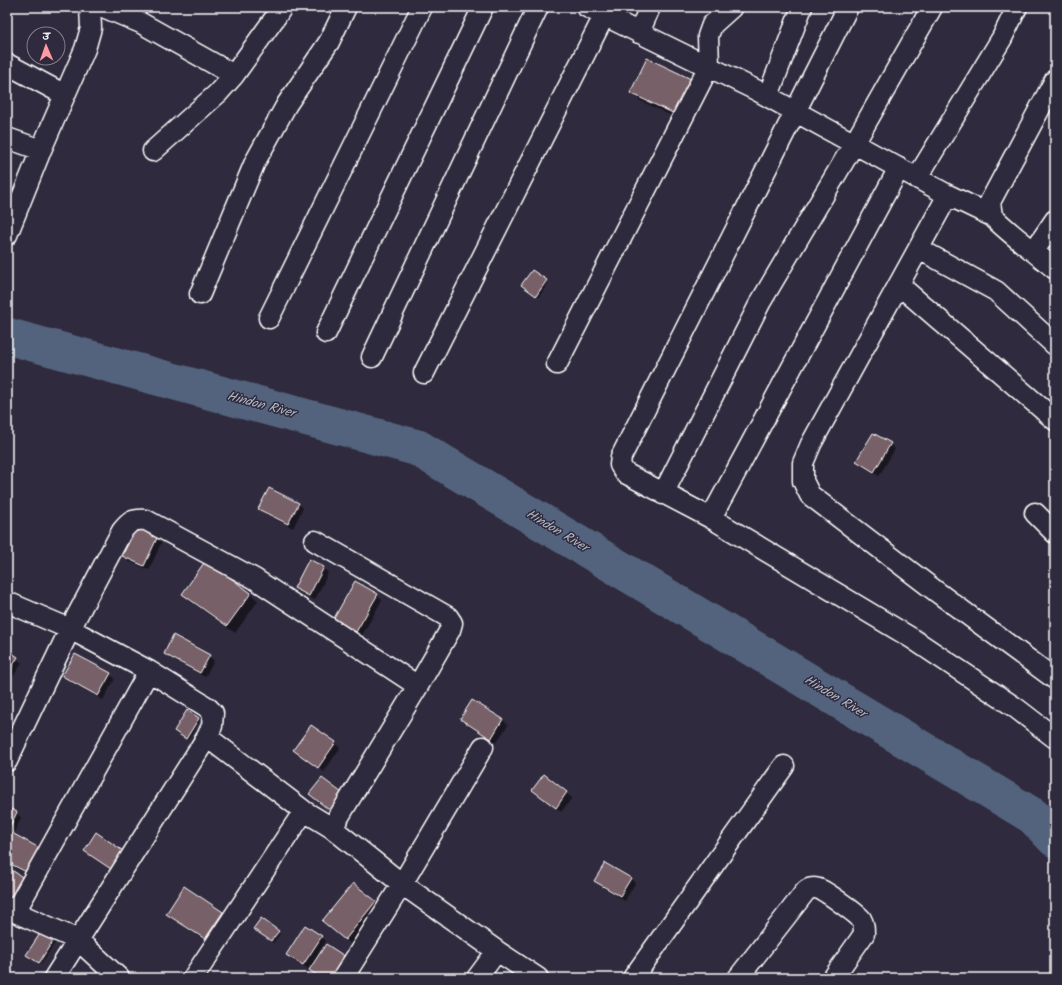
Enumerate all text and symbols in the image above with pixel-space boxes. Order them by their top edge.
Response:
north arrow [26,26,66,66]
text: उ [42,28,52,46]
water label: Hindon River [225,386,300,425]
water label: Hindon River [522,504,595,559]
water label: Hindon River [800,670,873,725]

